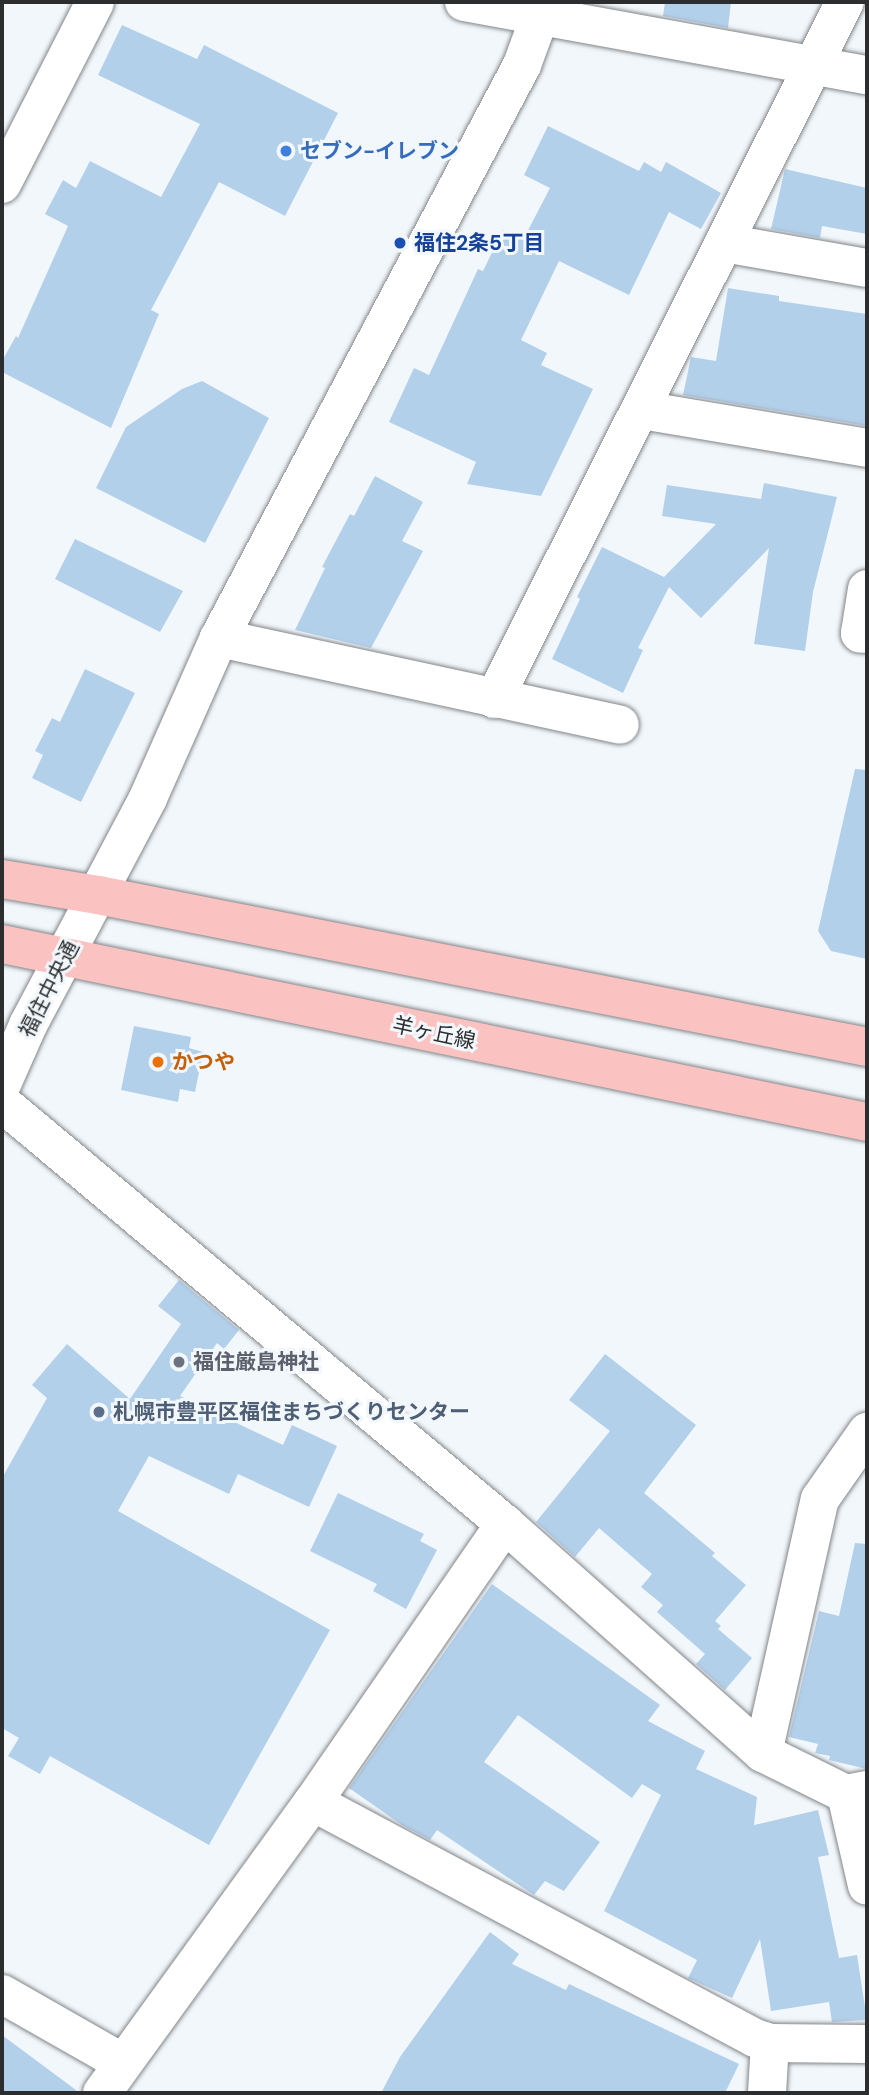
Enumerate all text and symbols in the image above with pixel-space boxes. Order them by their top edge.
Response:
place label: セブン-イレブン [300,138,459,164]
marker: セブン-イレブン [278,143,294,159]
place label: 福住2条5丁目 [414,230,544,256]
marker: 福住2条5丁目 [392,235,408,251]
street label: 福住中央通 [14,937,84,1041]
street label: 羊ヶ丘線 [390,1012,478,1054]
place label: かつや [172,1049,235,1075]
marker: かつや [150,1054,166,1070]
place label: 福住厳島神社 [193,1349,319,1375]
marker: 福住厳島神社 [171,1354,187,1370]
place label: 札幌市豊平区福住まちづくりセンター [113,1399,470,1425]
marker: 札幌市豊平区福住まちづくりセンター [91,1404,107,1420]

